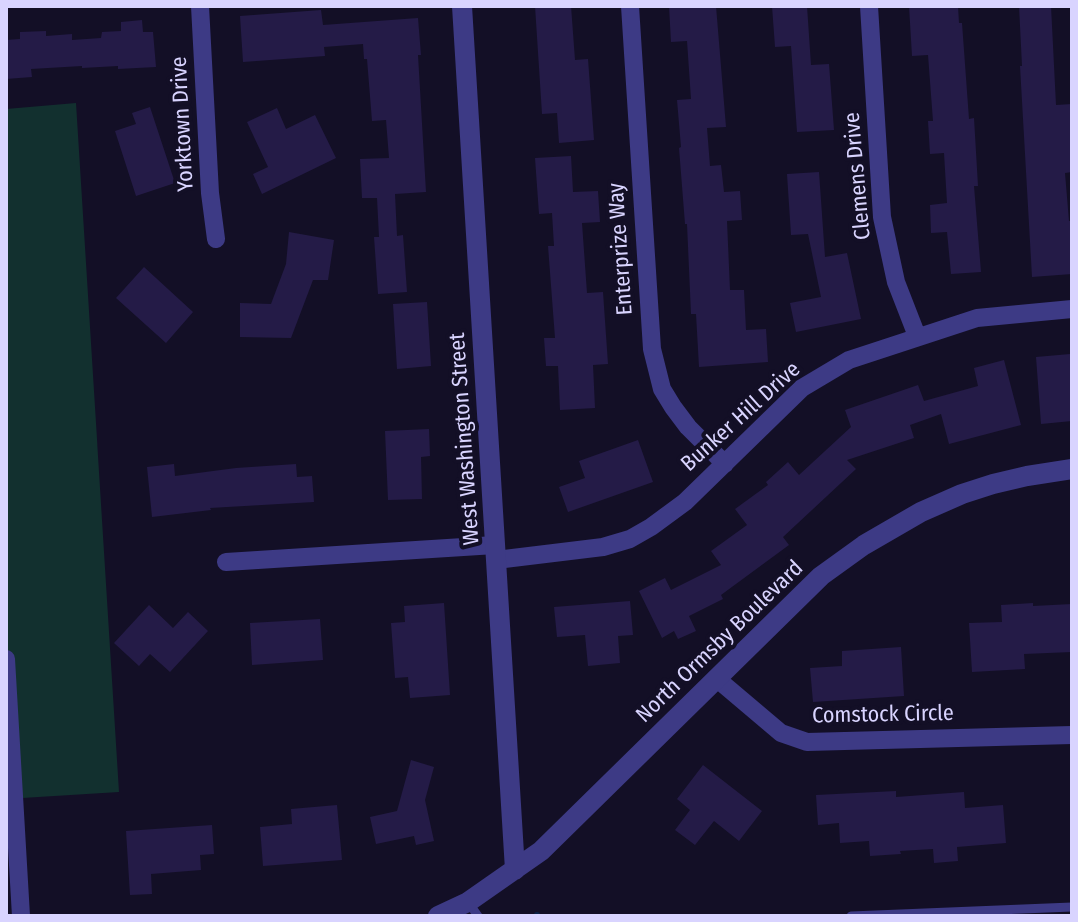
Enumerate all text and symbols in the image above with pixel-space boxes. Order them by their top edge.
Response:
street label: Yorktown Drive [166,56,200,192]
street label: Clemens Drive [839,111,877,241]
street label: Enterprize Way [603,182,639,316]
street label: West Washington Street [444,332,486,546]
street label: Bunker Hill Drive [676,357,806,477]
street label: North Ormsby Boulevard [631,556,809,728]
street label: Comstock Circle [812,701,954,729]

